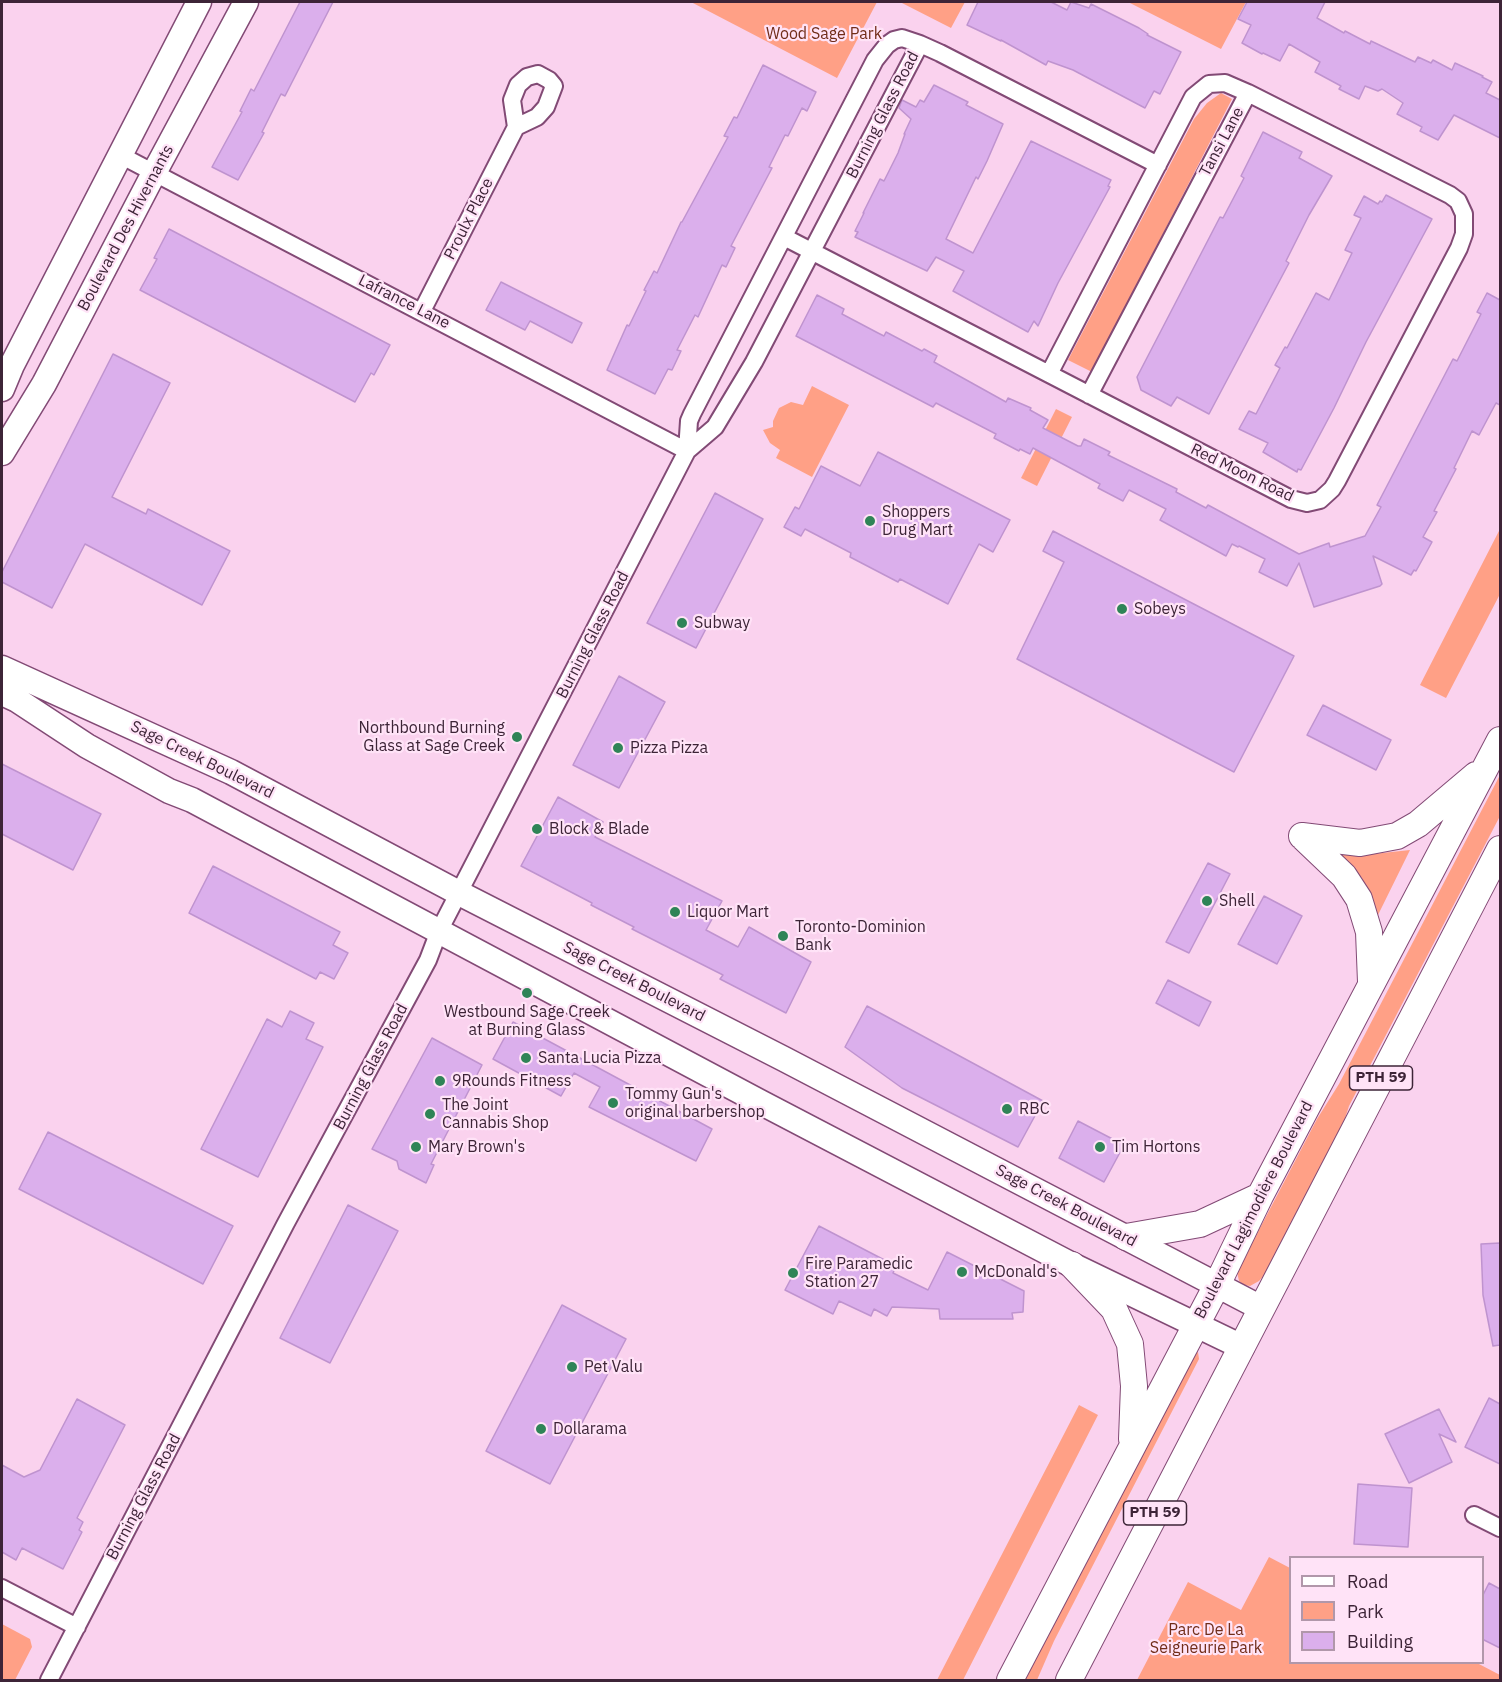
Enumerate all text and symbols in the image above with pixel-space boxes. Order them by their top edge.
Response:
park label: Wood Sage Park [766,24,882,44]
street label: Burning Glass Road [843,48,923,182]
street label: Tansi Lane [1196,104,1248,180]
street label: Boulevard Des Hivernants [74,142,178,314]
street label: Proulx Place [440,175,498,263]
street label: Lafrance Lane [355,271,453,333]
street label: Red Moon Road [1187,440,1297,506]
place label: Shoppers Drug Mart [882,502,953,540]
marker: Shoppers Drug Mart [863,514,877,528]
street label: Burning Glass Road [553,568,633,702]
place label: Sobeys [1134,599,1186,619]
marker: Sobeys [1115,602,1129,616]
place label: Subway [694,613,750,633]
marker: Subway [675,616,689,630]
street label: Sage Creek Boulevard [127,717,277,803]
place label: Northbound Burning Glass at Sage Creek [359,718,505,756]
marker: Northbound Burning Glass at Sage Creek [510,730,524,744]
place label: Pizza Pizza [630,738,708,758]
marker: Pizza Pizza [611,741,625,755]
place label: Block & Blade [549,819,649,839]
marker: Block & Blade [530,822,544,836]
place label: Shell [1219,891,1255,911]
marker: Shell [1200,894,1214,908]
place label: Liquor Mart [687,902,769,922]
marker: Liquor Mart [668,905,682,919]
place label: Toronto-Dominion Bank [795,917,926,955]
marker: Toronto-Dominion Bank [776,929,790,943]
street label: Sage Creek Boulevard [560,938,708,1026]
marker: Westbound Sage Creek at Burning Glass [520,986,534,1000]
street label: Burning Glass Road [330,1001,412,1133]
place label: Westbound Sage Creek at Burning Glass [444,1002,610,1040]
place label: Santa Lucia Pizza [538,1048,661,1068]
marker: Santa Lucia Pizza [519,1051,533,1065]
road number: PTH 59 [1350,1066,1412,1090]
place label: 9Rounds Fitness [452,1071,572,1091]
marker: 9Rounds Fitness [433,1074,447,1088]
place label: Tommy Gun's original barbershop [625,1084,765,1122]
place label: The Joint Cannabis Shop [442,1095,549,1133]
marker: Tommy Gun's original barbershop [606,1096,620,1110]
street label: Boulevard Lagimodière Boulevard [1191,1098,1317,1322]
place label: RBC [1019,1099,1050,1119]
marker: RBC [1000,1102,1014,1116]
marker: The Joint Cannabis Shop [423,1107,437,1121]
place label: Mary Brown's [428,1137,525,1157]
place label: Tim Hortons [1112,1137,1200,1157]
marker: Mary Brown's [409,1140,423,1154]
marker: Tim Hortons [1093,1140,1107,1154]
street label: Sage Creek Boulevard [992,1161,1140,1251]
place label: Fire Paramedic Station 27 [805,1254,913,1292]
place label: McDonald's [974,1262,1058,1282]
marker: McDonald's [955,1265,969,1279]
marker: Fire Paramedic Station 27 [786,1266,800,1280]
place label: Pet Valu [584,1357,643,1377]
marker: Pet Valu [565,1360,579,1374]
place label: Dollarama [553,1419,627,1439]
marker: Dollarama [534,1422,548,1436]
street label: Burning Glass Road [103,1431,185,1563]
road number: PTH 59 [1124,1501,1186,1525]
legend [1289,1556,1484,1664]
text: Road [1347,1570,1388,1593]
text: Park [1347,1600,1383,1623]
park label: Parc De La Seigneurie Park [1150,1620,1262,1658]
text: Building [1347,1630,1413,1653]

